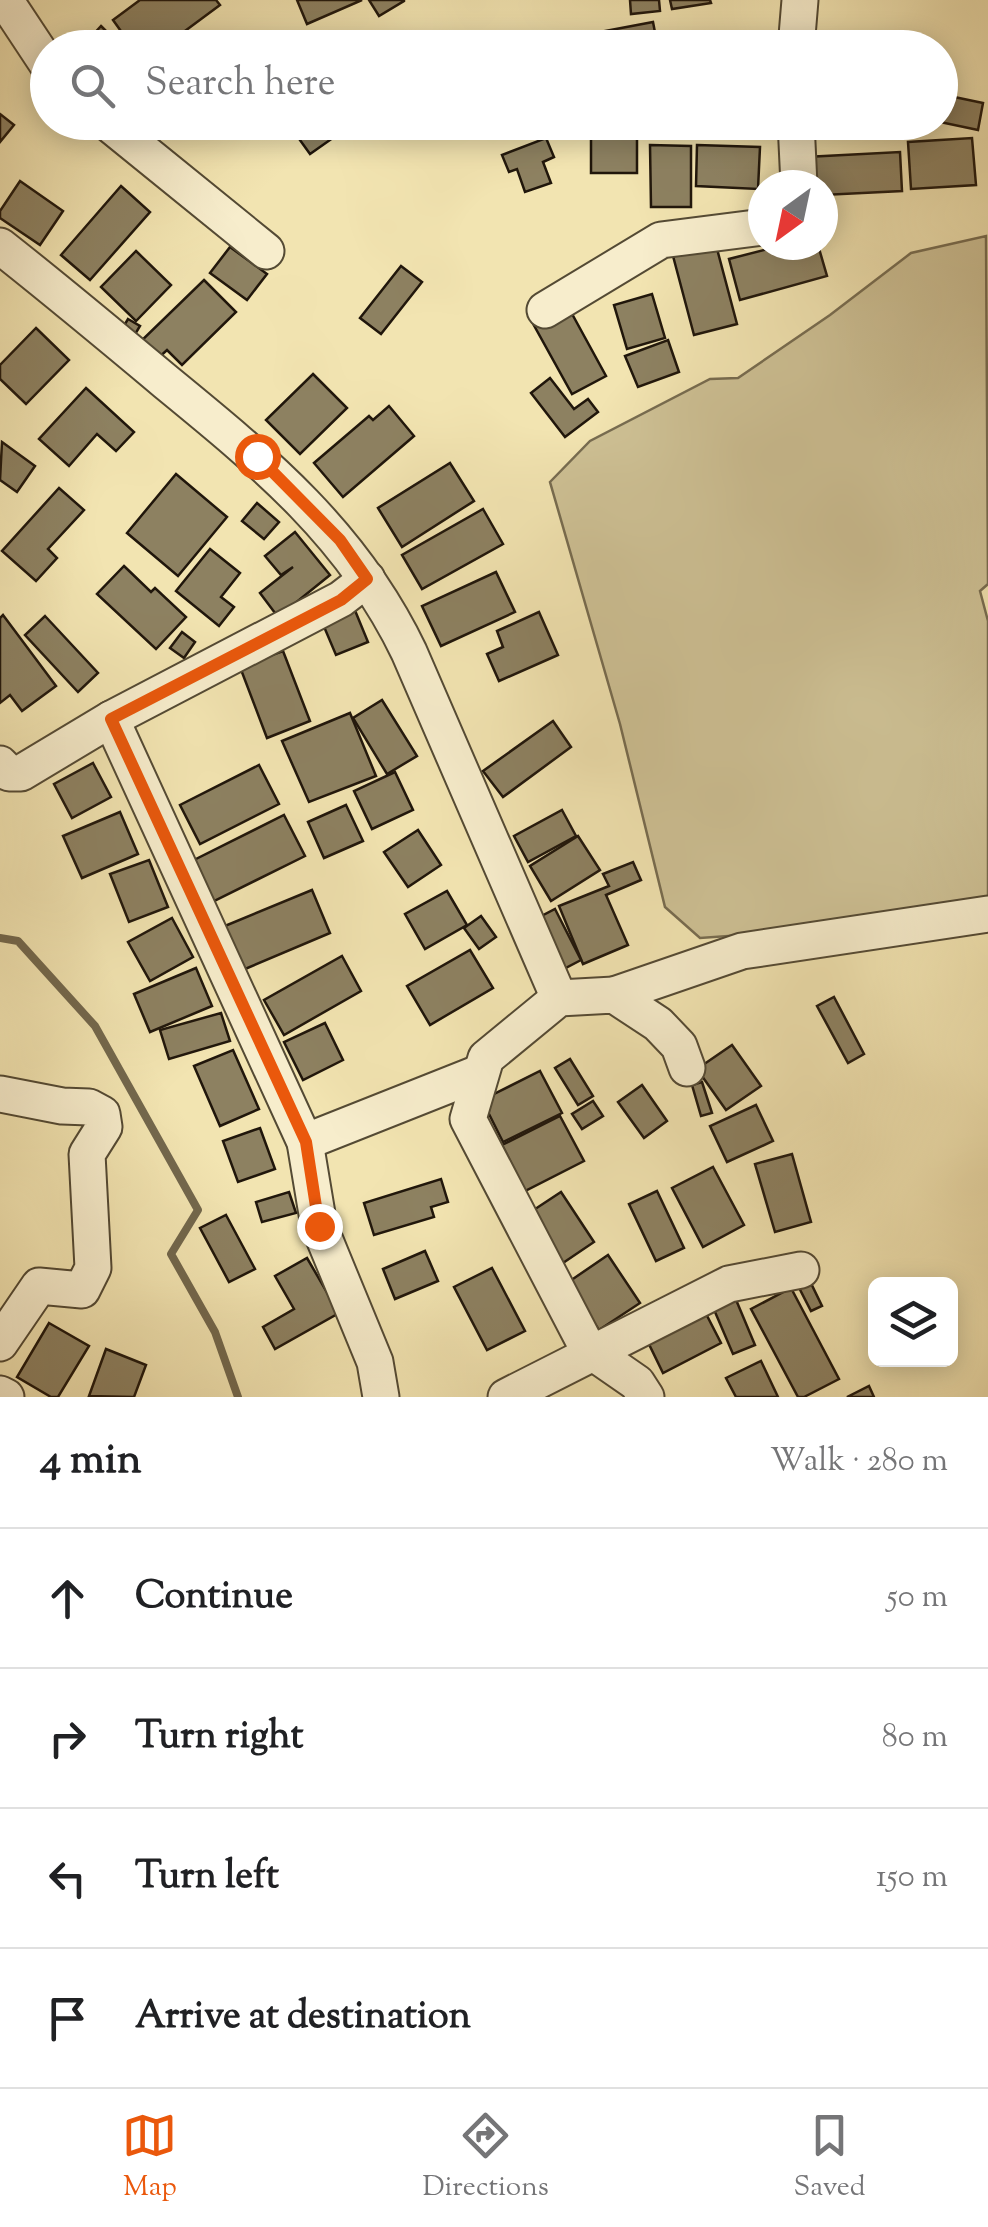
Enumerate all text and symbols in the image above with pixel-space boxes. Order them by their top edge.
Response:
search box [30,30,958,140]
icon: search [65,58,120,113]
text: Search here [145,58,336,112]
north arrow [748,170,838,260]
route start [235,434,281,480]
route end [297,1204,343,1250]
map controls [868,1277,958,1367]
button: layers [868,1277,958,1367]
text: 4 min [40,1432,142,1492]
text: Walk · 280 m [770,1439,948,1485]
icon: ahead [40,1571,95,1626]
text: Continue [135,1571,293,1625]
text: 50 m [887,1575,948,1621]
icon: right [40,1711,95,1766]
text: Turn right [135,1711,303,1765]
text: 80 m [882,1715,948,1761]
icon: left [40,1851,95,1906]
text: Turn left [135,1851,279,1905]
text: 150 m [876,1855,948,1901]
icon: arrive [40,1991,95,2046]
text: Arrive at destination [135,1991,471,2045]
tab: Map [122,2108,177,2208]
tab: Directions [422,2108,549,2208]
tab: Saved [794,2108,866,2208]

